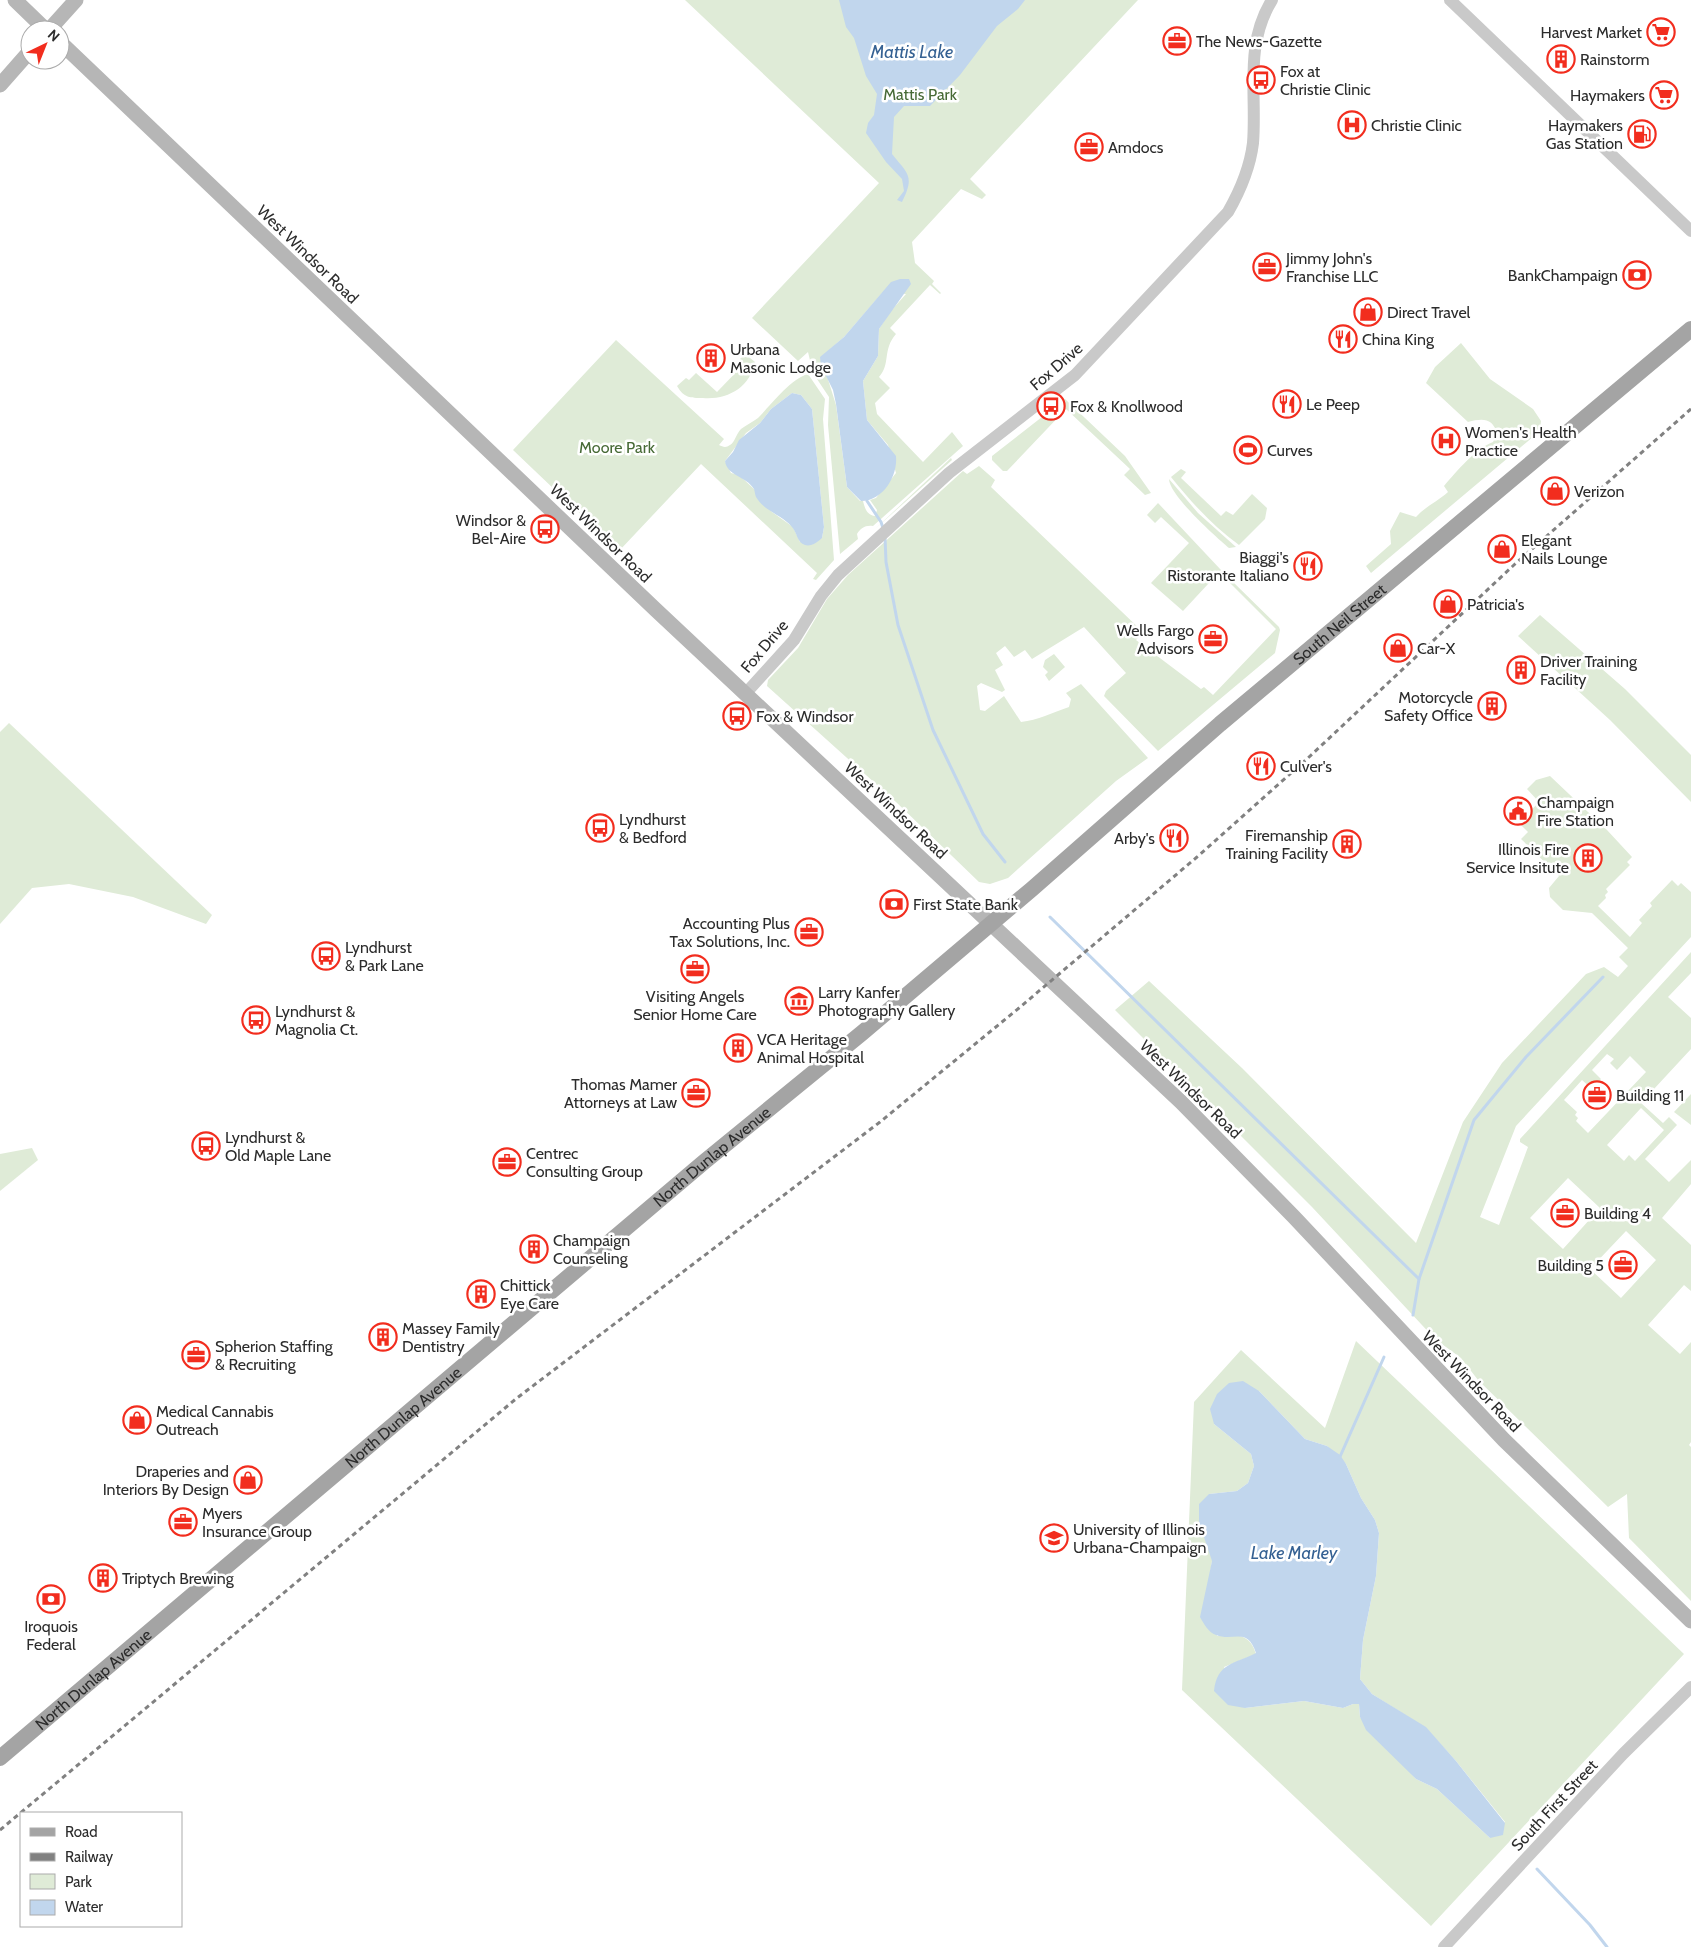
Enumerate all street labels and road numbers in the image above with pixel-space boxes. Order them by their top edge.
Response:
street label: West Windsor Road [253,201,362,308]
street label: Fox Drive [1026,338,1086,394]
street label: West Windsor Road [546,480,655,587]
street label: South Neil Street [1289,580,1390,669]
street label: Fox Drive [737,616,792,677]
street label: West Windsor Road [840,758,951,863]
street label: West Windsor Road [1136,1036,1245,1143]
street label: North Dunlap Avenue [650,1103,774,1211]
street label: West Windsor Road [1418,1327,1525,1436]
street label: North Dunlap Avenue [341,1363,465,1472]
street label: North Dunlap Avenue [31,1625,155,1734]
street label: South First Street [1507,1755,1602,1855]

